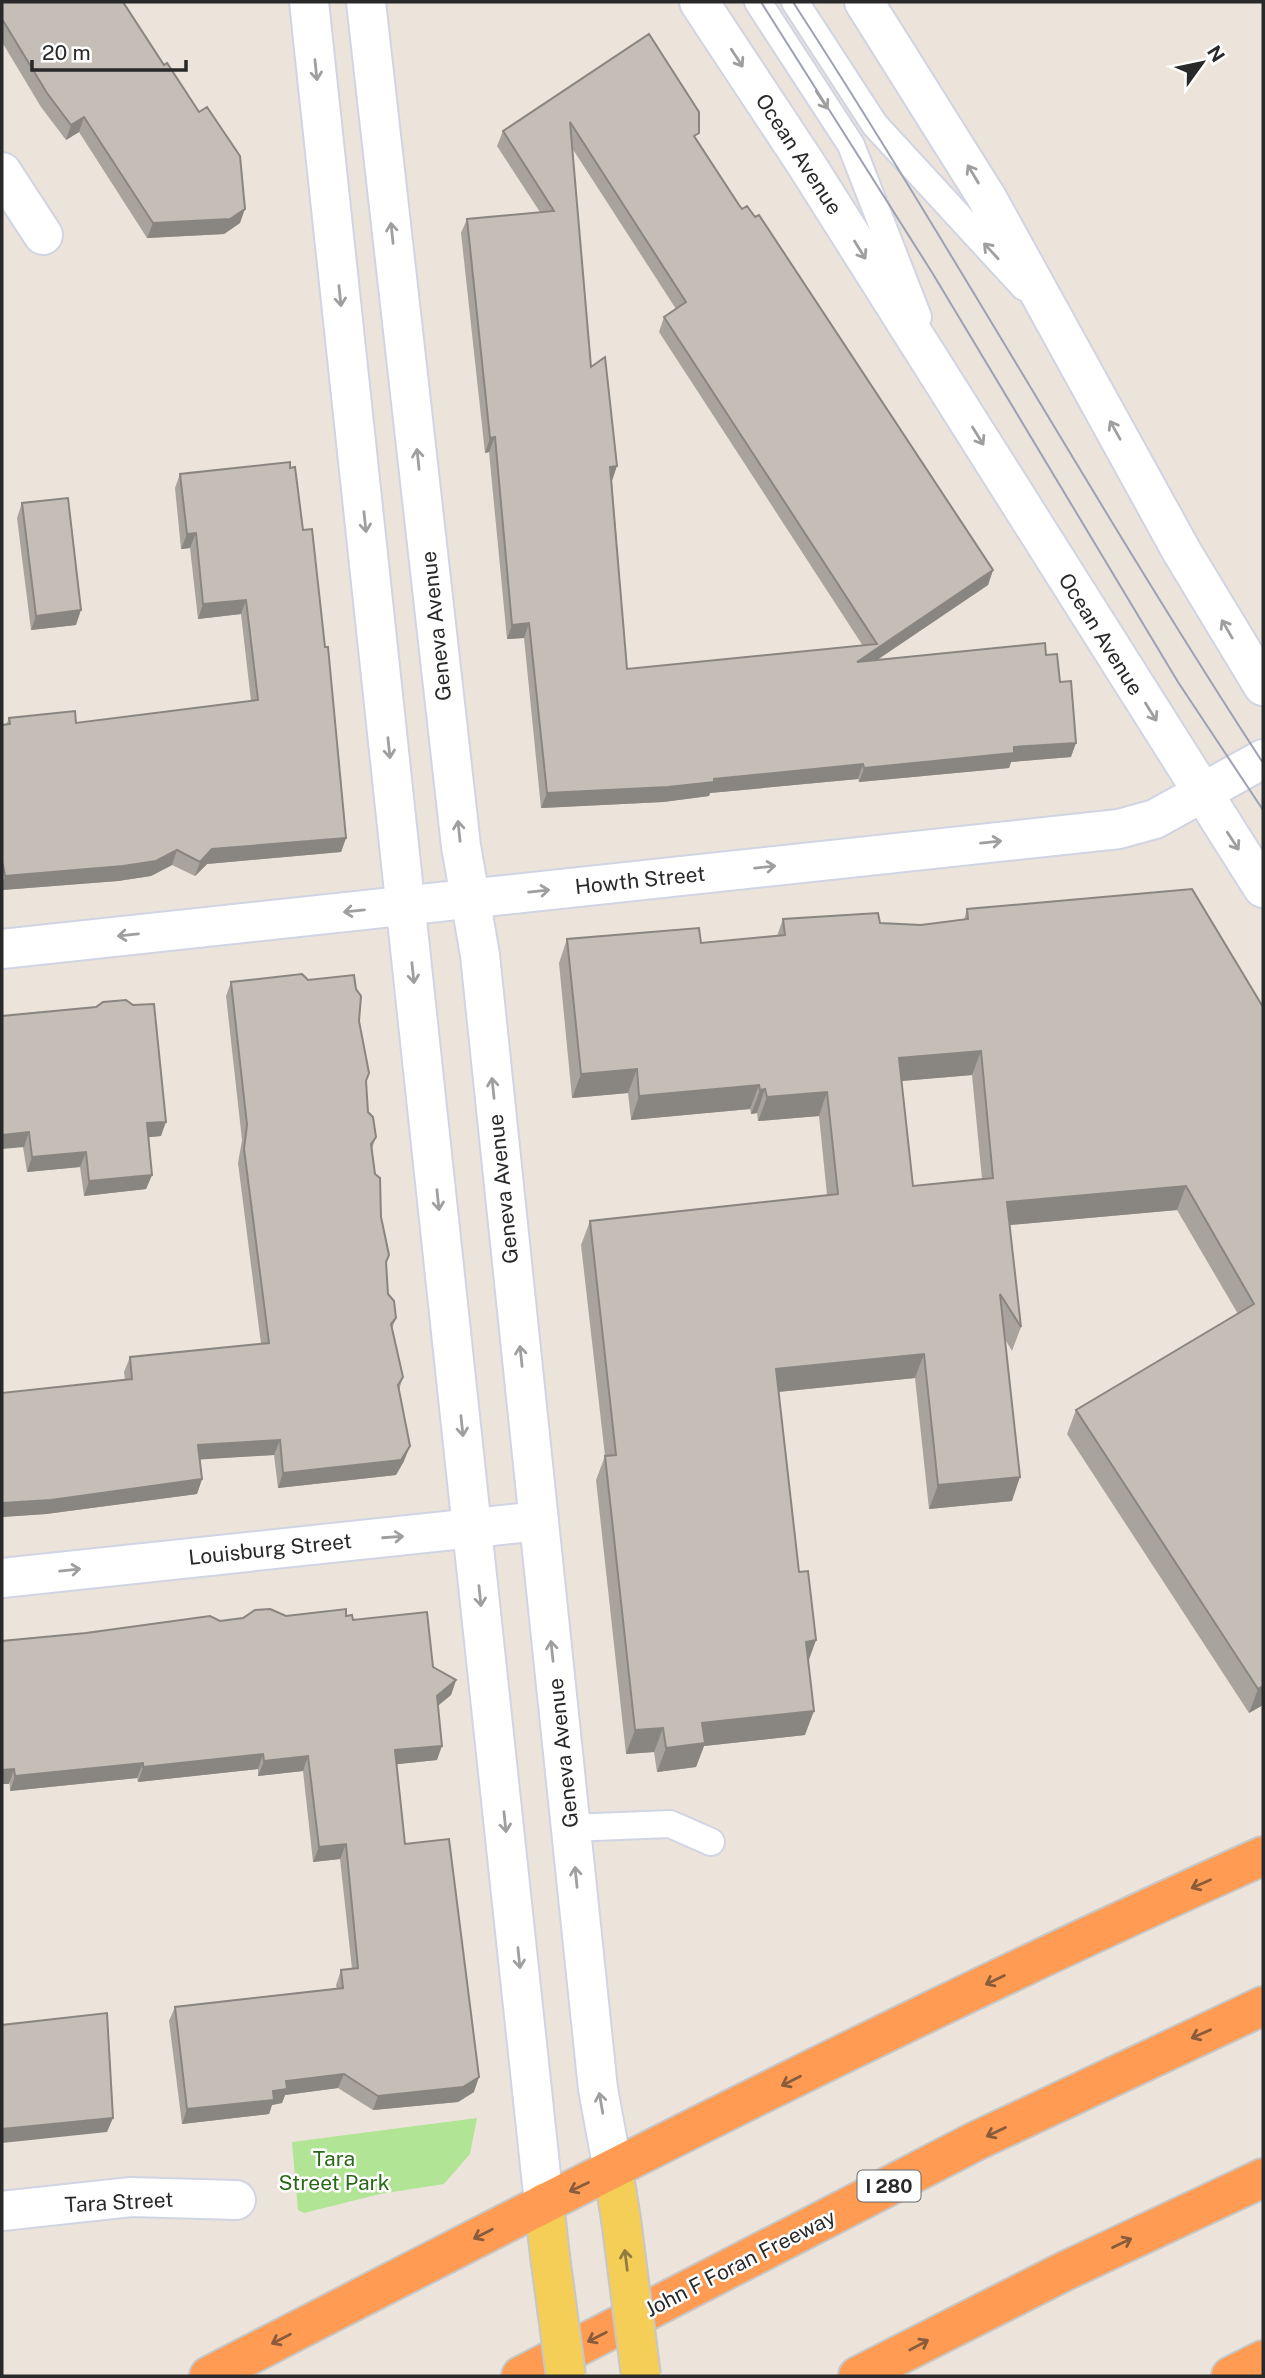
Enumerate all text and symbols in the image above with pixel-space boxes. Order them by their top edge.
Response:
scale bar [32,28,186,72]
north arrow [1167,28,1237,98]
text: 20 m [42,40,91,65]
text: N [1203,42,1230,66]
one-way arrow [730,48,745,67]
one-way arrow [310,58,323,80]
street label: Ocean Avenue [751,89,847,219]
one-way arrow [814,90,829,109]
one-way arrow [965,165,979,185]
one-way arrow [386,222,399,245]
one-way arrow [854,239,868,259]
one-way arrow [983,242,999,260]
one-way arrow [334,284,347,307]
one-way arrow [1108,421,1122,441]
one-way arrow [971,426,985,446]
one-way arrow [411,448,424,471]
one-way arrow [359,510,372,533]
street label: Geneva Avenue [416,550,456,702]
street label: Ocean Avenue [1053,568,1149,700]
one-way arrow [1220,619,1234,639]
one-way arrow [1143,702,1158,721]
one-way arrow [383,736,396,759]
one-way arrow [453,820,466,843]
one-way arrow [1226,831,1240,851]
one-way arrow [979,836,1002,849]
one-way arrow [753,860,776,873]
street label: Howth Street [574,861,706,899]
one-way arrow [527,884,549,897]
one-way arrow [343,905,366,918]
one-way arrow [117,929,140,942]
one-way arrow [407,962,420,984]
one-way arrow [486,1077,499,1099]
street label: Geneva Avenue [483,1113,523,1265]
one-way arrow [431,1188,444,1210]
one-way arrow [514,1345,527,1368]
one-way arrow [456,1414,469,1437]
street label: Louisburg Street [187,1528,353,1570]
one-way arrow [382,1530,404,1543]
one-way arrow [58,1564,80,1577]
one-way arrow [474,1584,487,1607]
one-way arrow [545,1640,558,1663]
street label: Geneva Avenue [543,1677,583,1829]
one-way arrow [498,1811,511,1833]
one-way arrow [569,1866,582,1889]
one-way arrow [1191,1878,1212,1891]
one-way arrow [513,1946,526,1969]
one-way arrow [985,1974,1006,1988]
one-way arrow [1191,2028,1212,2041]
one-way arrow [781,2075,802,2089]
one-way arrow [594,2092,607,2115]
one-way arrow [986,2126,1007,2139]
park label: Tara Street Park [278,2146,390,2195]
road number: I 280 [858,2170,920,2202]
one-way arrow [569,2180,590,2194]
street label: Tara Street [64,2187,174,2217]
street label: John F Foran Freeway [641,2204,839,2322]
one-way arrow [473,2228,494,2241]
one-way arrow [1111,2236,1132,2250]
one-way arrow [619,2249,632,2272]
one-way arrow [587,2330,608,2344]
one-way arrow [271,2333,292,2346]
one-way arrow [908,2337,929,2351]

